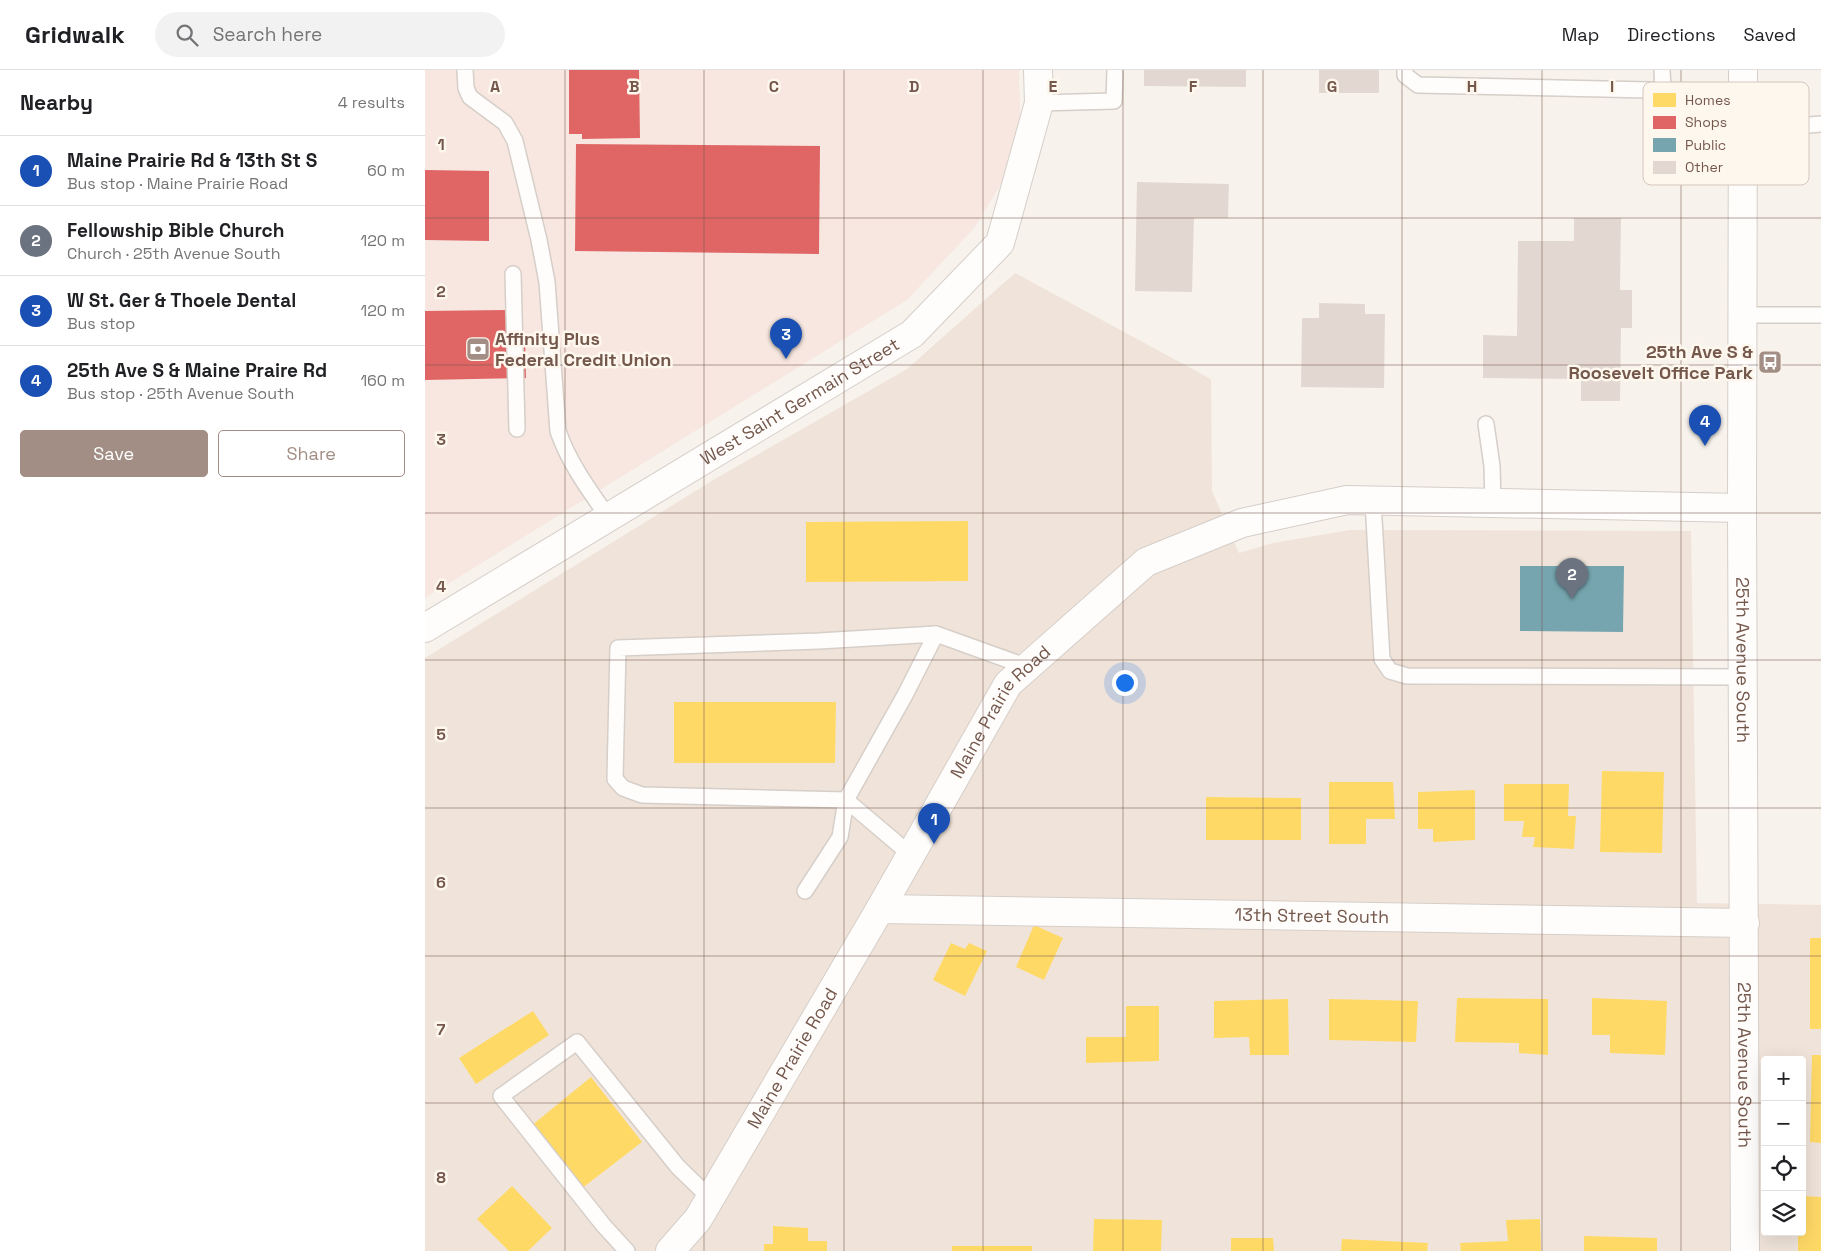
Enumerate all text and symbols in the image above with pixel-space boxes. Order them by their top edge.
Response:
search box [155,12,505,57]
text: Gridwalk [25,19,125,50]
icon: search [173,21,201,49]
text: Search here [213,22,322,47]
text: Map [1562,23,1599,46]
text: Directions [1627,23,1716,46]
text: Saved [1744,23,1796,46]
text: A [490,76,500,97]
text: B [629,76,639,97]
text: C [769,76,779,97]
text: D [909,76,919,97]
text: E [1049,76,1058,97]
text: F [1189,76,1198,97]
text: G [1327,76,1337,97]
text: H [1467,76,1477,97]
text: I [1610,76,1614,97]
legend [1643,82,1809,185]
text: Nearby [20,89,93,116]
text: Homes [1685,91,1731,109]
text: 4 results [338,92,405,113]
text: Shops [1685,113,1727,131]
text: 1 [437,134,445,155]
text: Public [1685,136,1726,154]
text: Maine Prairie Rd & 13th St S [67,148,317,173]
text: Other [1685,158,1723,176]
text: 1 [32,160,40,181]
text: 60 m [367,160,405,181]
text: Bus stop · Maine Prairie Road [67,173,288,194]
text: Fellowship Bible Church [67,218,284,243]
text: 2 [31,230,41,251]
text: 120 m [361,230,405,251]
text: Church · 25th Avenue South [67,243,281,264]
text: 2 [436,281,446,302]
text: W St. Ger & Thoele Dental [67,288,296,313]
text: 3 [31,300,41,321]
text: 120 m [361,300,405,321]
text: Bus stop [67,313,135,334]
pin: 3 [770,318,802,359]
place label: Affinity Plus Federal Credit Union [495,327,671,371]
street label: West Saint Germain Street [696,332,903,470]
bank icon: Affinity Plus Federal Credit Union [465,336,491,362]
place label: 25th Ave S & Roosevelt Office Park [1568,340,1753,384]
bus stop icon: 25th Ave S & Roosevelt Office Park [1757,349,1783,375]
text: 25th Ave S & Maine Praire Rd [67,358,327,383]
text: 4 [31,370,41,391]
text: 160 m [360,370,405,391]
text: Bus stop · 25th Avenue South [67,383,294,404]
pin: 4 [1689,405,1721,446]
text: 3 [436,429,446,450]
button: Save [20,430,208,477]
button: Share [218,430,405,477]
pin: 2 [1556,558,1588,599]
text: 4 [436,576,446,597]
street label: 25th Avenue South [1731,577,1755,743]
street label: Maine Prairie Road [945,640,1055,782]
your location [1112,670,1138,696]
text: 5 [436,724,446,745]
pin: 1 [918,803,950,844]
text: 6 [436,872,446,893]
street label: 13th Street South [1234,903,1389,928]
street label: 25th Avenue South [1733,982,1757,1148]
street label: Maine Prairie Road [742,983,842,1133]
text: 7 [437,1019,446,1040]
map controls [1761,1056,1806,1236]
button: + [1761,1056,1806,1101]
button: − [1761,1101,1806,1146]
button: locate [1761,1146,1806,1191]
text: 8 [436,1167,446,1188]
button: layers [1761,1191,1806,1236]

